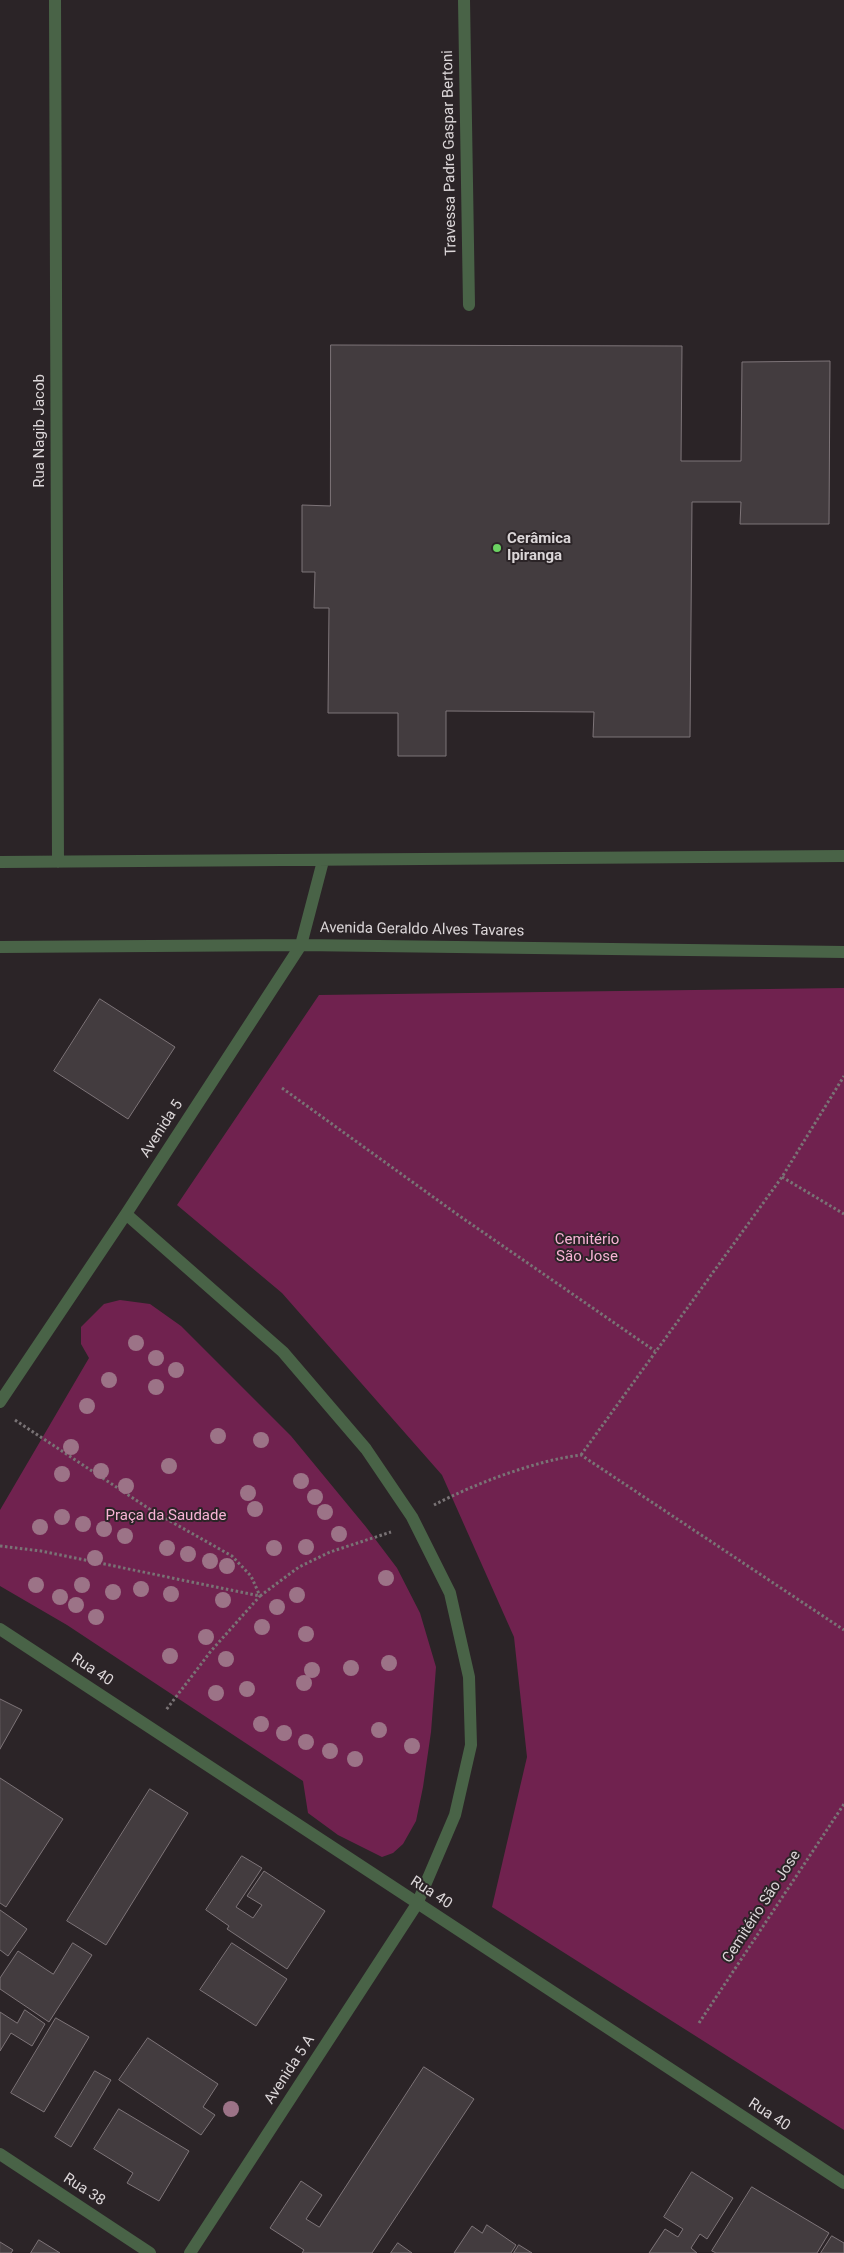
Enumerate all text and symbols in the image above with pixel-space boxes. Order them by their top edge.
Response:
street label: Travessa Padre Gaspar Bertoni [439,50,461,256]
street label: Rua Nagib Jacob [31,374,49,488]
place label: Cerâmica Ipiranga [507,530,571,565]
marker: Cerâmica Ipiranga [491,542,503,554]
street label: Avenida Geraldo Alves Tavares [320,919,524,941]
street label: Avenida 5 [137,1097,187,1161]
park label: Cemitério São Jose [555,1231,619,1266]
park label: Praça da Saudade [106,1507,226,1525]
street label: Rua 40 [68,1650,116,1690]
street label: Cemitério São Jose [719,1847,805,1967]
street label: Rua 40 [407,1873,455,1913]
street label: Avenida 5 A [261,2032,319,2108]
street label: Rua 40 [745,2095,793,2135]
street label: Rua 38 [60,2170,108,2210]

